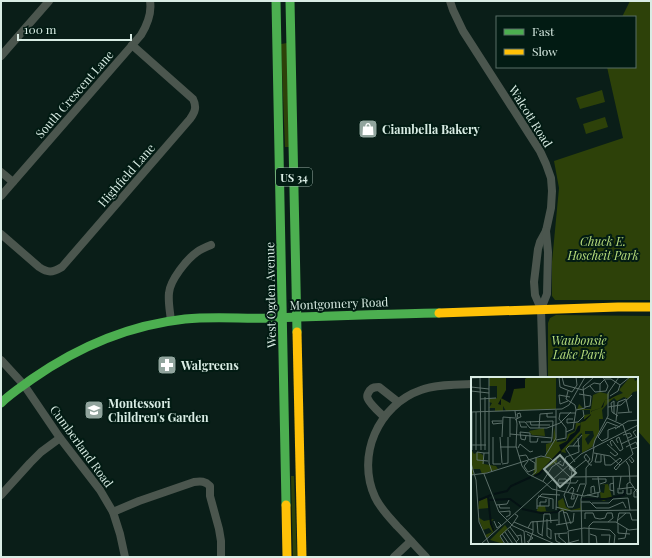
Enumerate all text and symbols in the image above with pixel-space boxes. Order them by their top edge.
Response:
scale bar [18,16,131,42]
legend [496,16,636,68]
text: 100 m [24,21,57,37]
text: Fast [532,23,555,39]
text: Slow [532,43,558,59]
street label: South Crescent Lane [31,47,117,141]
street label: Walcott Road [505,81,556,150]
shop icon: Ciambella Bakery [357,118,379,140]
place label: Ciambella Bakery [382,121,480,137]
street label: Highfield Lane [94,140,158,210]
road number: US 34 [276,168,312,186]
park label: Chuck E. Hoscheit Park [566,233,639,263]
street label: West Ogden Avenue [261,242,279,349]
street label: Montgomery Road [289,293,389,313]
park label: Waubonsie Lake Park [551,332,607,362]
pharmacy icon: Walgreens [156,354,178,376]
place label: Walgreens [180,357,239,373]
inset map [471,377,638,544]
place label: Montessori Children's Garden [108,395,209,425]
school or university icon: Montessori Children's Garden [83,399,105,421]
street label: Cumberland Road [47,402,117,490]

